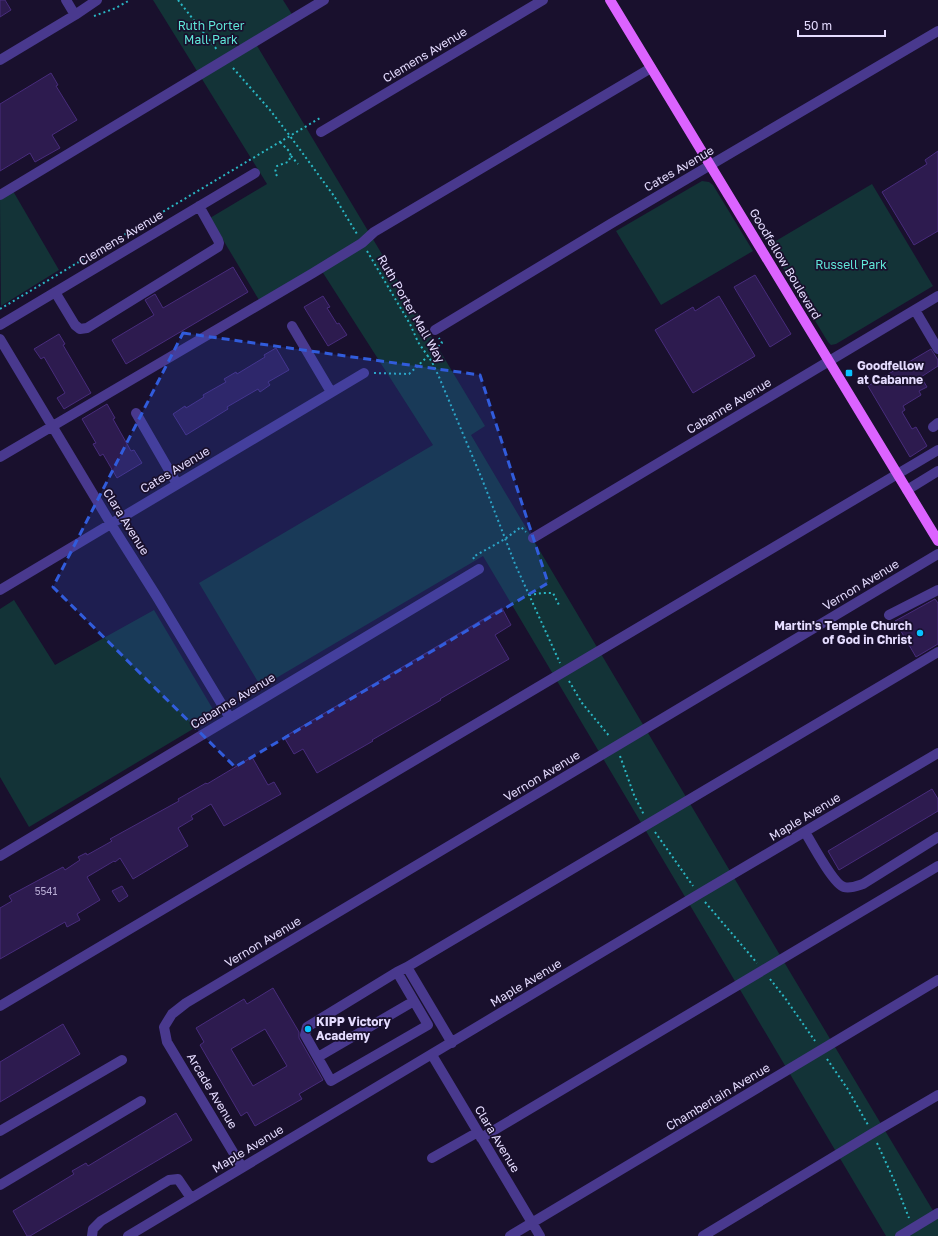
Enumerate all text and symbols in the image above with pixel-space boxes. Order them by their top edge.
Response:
scale bar [798,12,885,38]
park label: Ruth Porter Mall Park [178,18,245,47]
text: 50 m [804,18,832,33]
street label: Clemens Avenue [380,24,470,86]
street label: Cates Avenue [641,142,716,195]
street label: Goodfellow Boulevard [746,206,825,322]
street label: Clemens Avenue [76,207,166,269]
street label: Ruth Porter Mall Way [375,252,449,365]
park label: Russell Park [815,257,887,272]
place label: Goodfellow at Cabanne [857,358,924,387]
marker: Goodfellow at Cabanne [844,368,854,378]
street label: Cabanne Avenue [684,374,774,437]
street label: Cates Avenue [137,443,212,496]
street label: Clara Avenue [100,486,153,558]
street label: Vernon Avenue [820,556,902,613]
place label: Martin's Temple Church of God in Christ [774,618,912,647]
marker: Martin's Temple Church of God in Christ [915,628,925,638]
street label: Cabanne Avenue [188,669,278,732]
street label: Vernon Avenue [501,747,583,804]
street label: Maple Avenue [766,789,843,844]
house number: 5541 [35,885,57,897]
street label: Vernon Avenue [222,913,304,970]
street label: Maple Avenue [487,955,564,1010]
place label: KIPP Victory Academy [316,1014,392,1043]
marker: KIPP Victory Academy [303,1024,313,1034]
street label: Arcade Avenue [184,1050,241,1131]
street label: Chamberlain Avenue [663,1060,772,1134]
street label: Clara Avenue [472,1103,523,1175]
street label: Maple Avenue [209,1121,286,1176]

